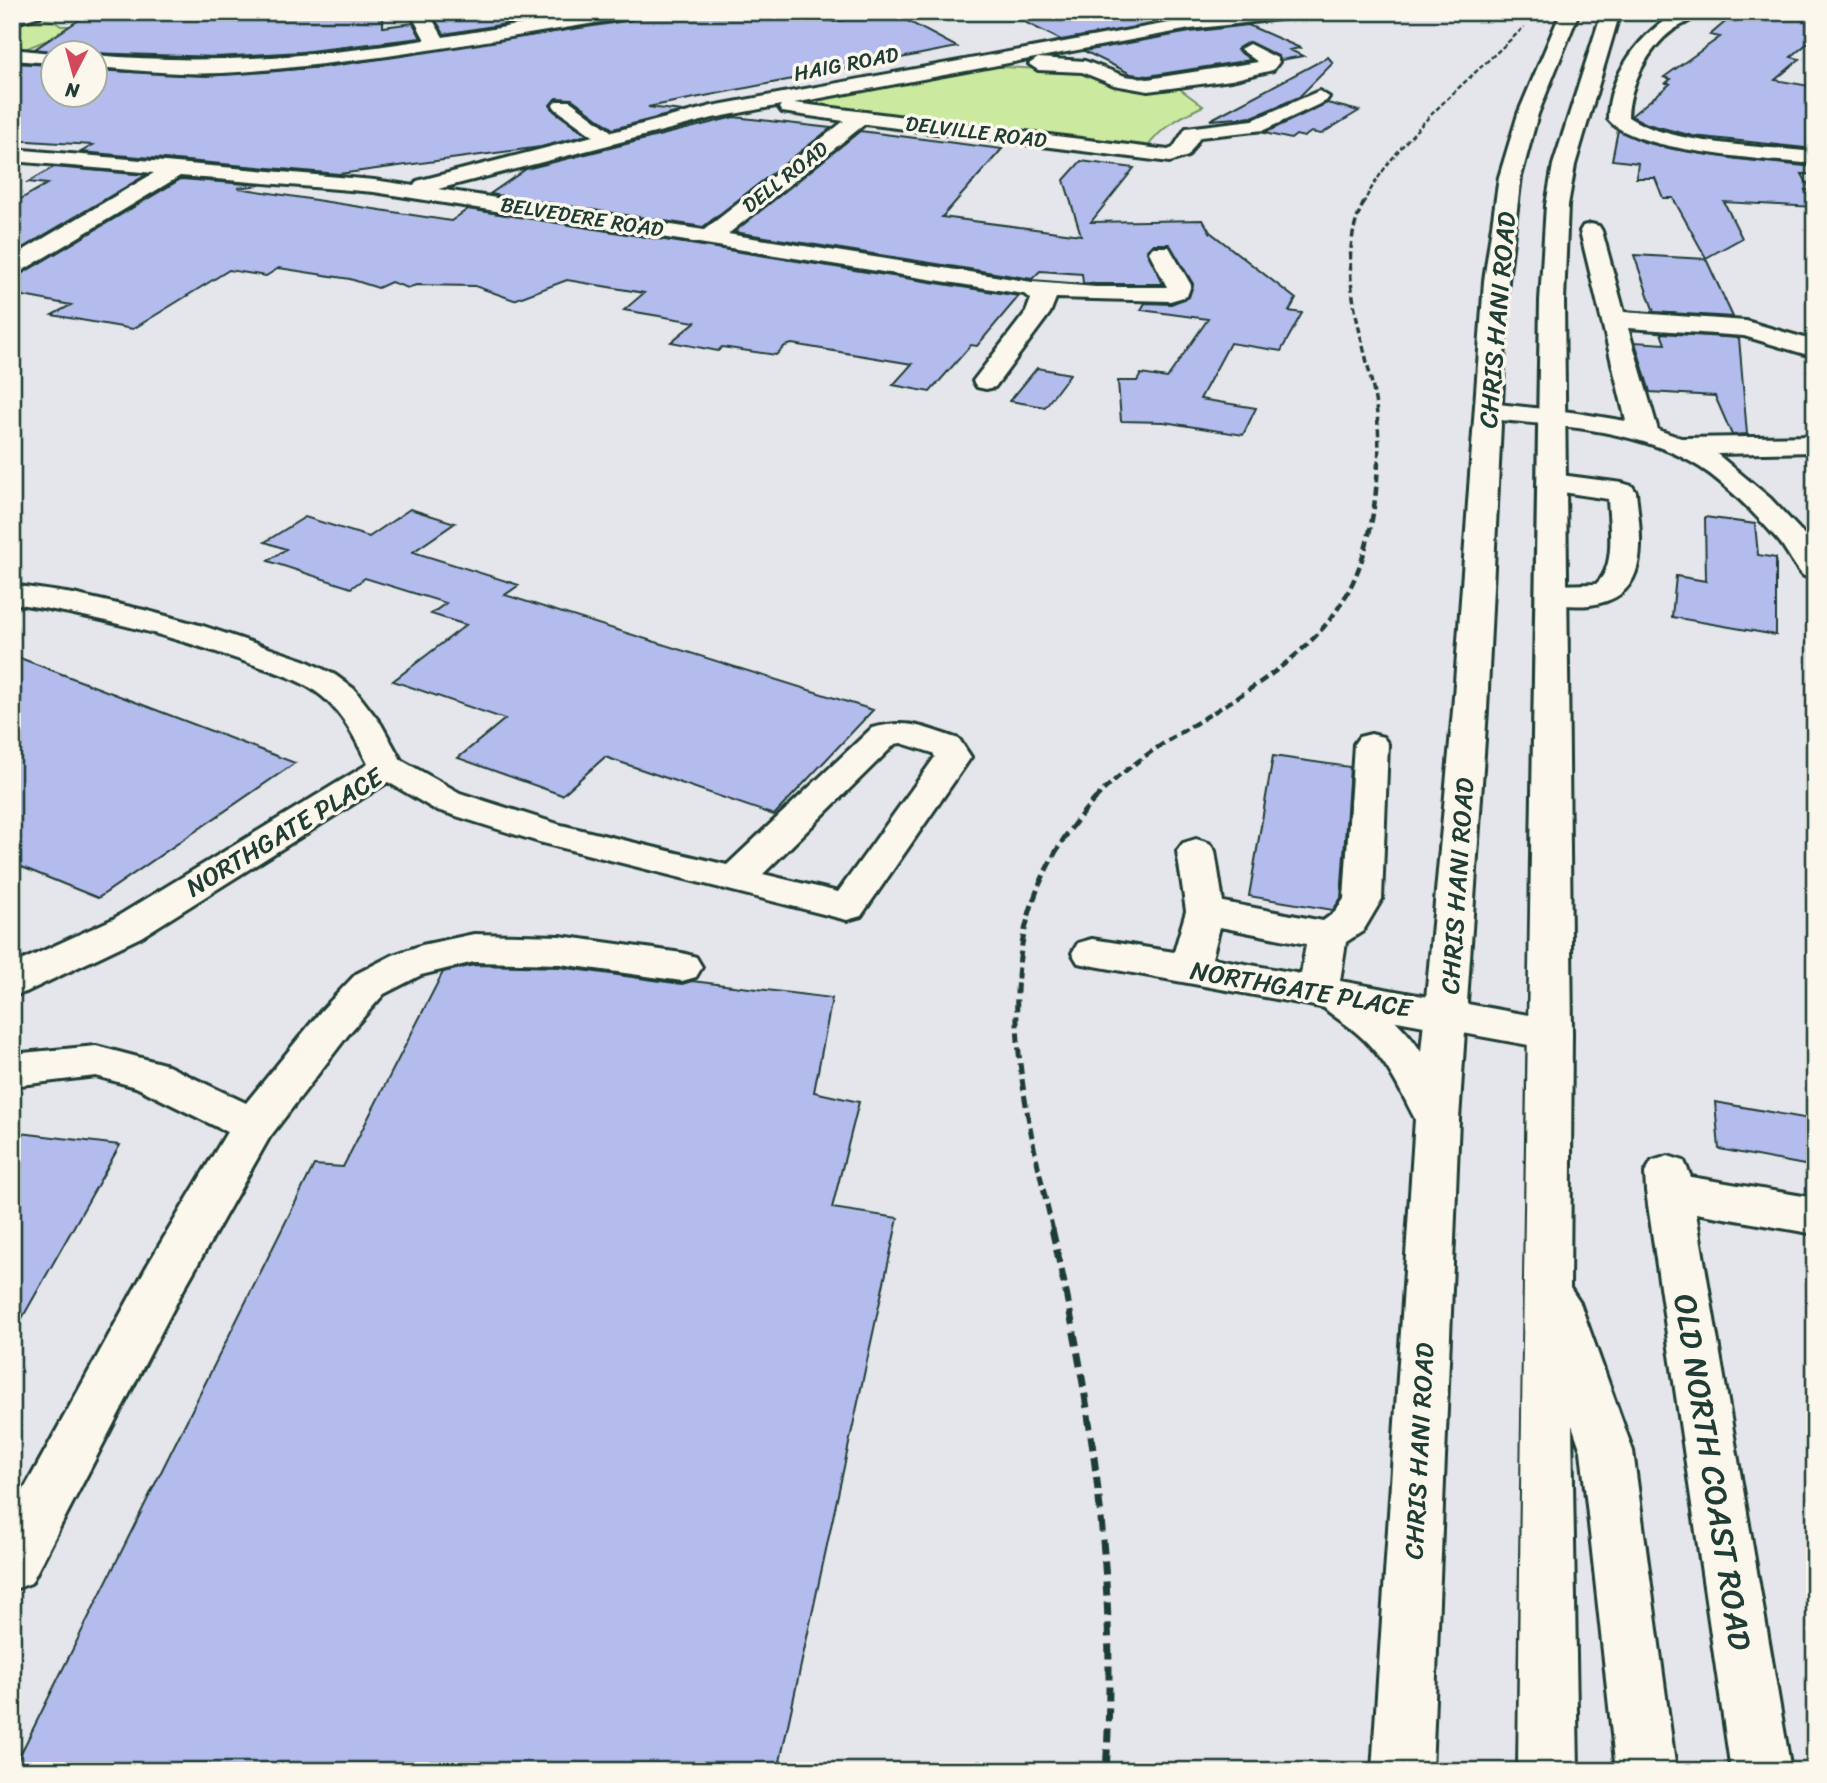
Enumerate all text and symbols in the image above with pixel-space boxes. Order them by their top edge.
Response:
street label: HAIG ROAD [790,35,902,93]
north arrow [38,38,108,108]
text: N [63,73,82,108]
street label: DELVILLE ROAD [903,105,1049,160]
street label: DELL ROAD [733,130,837,223]
street label: BELVEDERE ROAD [498,185,666,249]
street label: CHRIS HANI ROAD [1465,209,1529,430]
street label: NORTHGATE PLACE [176,754,393,909]
street label: CHRIS HANI ROAD [1426,776,1488,996]
street label: NORTHGATE PLACE [1187,947,1417,1031]
street label: OLD NORTH COAST ROAD [1656,1290,1769,1654]
street label: CHRIS HANI ROAD [1390,1341,1448,1561]

